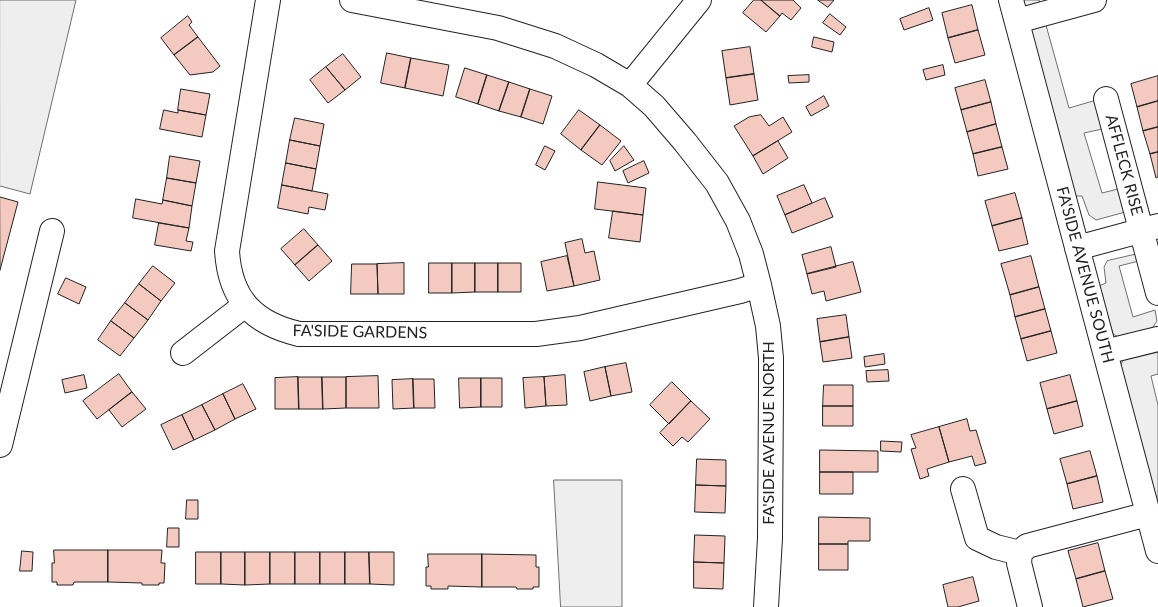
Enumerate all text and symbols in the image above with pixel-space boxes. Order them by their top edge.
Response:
street label: AFFLECK RISE [1101,112,1147,218]
street label: FA'SIDE AVENUE SOUTH [1052,184,1118,366]
street label: FA'SIDE GARDENS [292,321,428,343]
street label: FA'SIDE AVENUE NORTH [759,341,779,525]

